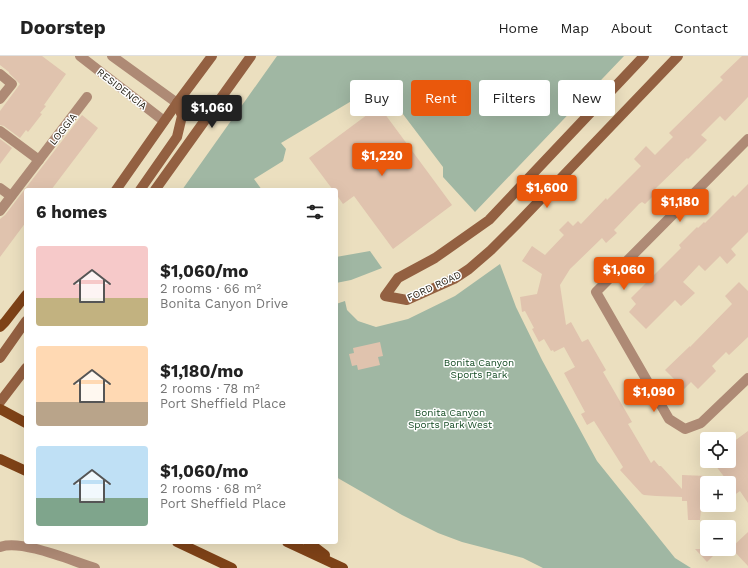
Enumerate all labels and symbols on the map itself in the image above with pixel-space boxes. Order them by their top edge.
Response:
street label: RESIDENCIA [95,66,149,112]
pin: $1,060 [179,95,245,129]
street label: LOGGIA [47,111,79,147]
pin: $1,220 [349,143,415,177]
pin: $1,600 [514,175,580,209]
pin: $1,180 [647,189,713,223]
pin: $1,060 [591,257,657,291]
street label: FORD ROAD [405,269,463,303]
park label: Bonita Canyon Sports Park [444,357,514,380]
pin: $1,090 [621,379,687,413]
park label: Bonita Canyon Sports Park West [408,407,493,430]

